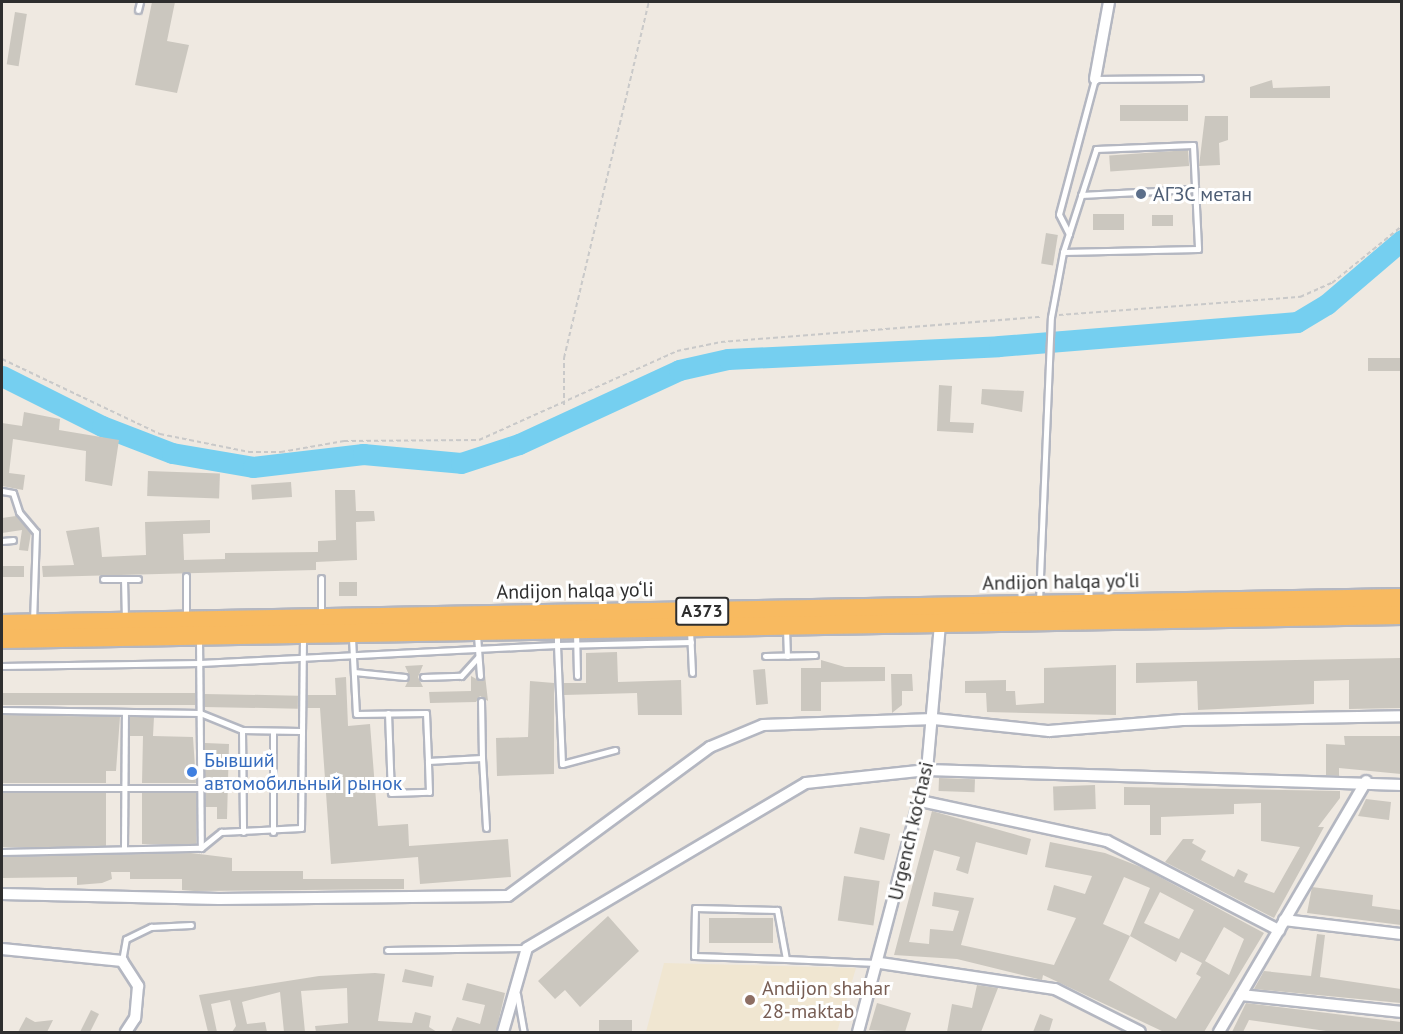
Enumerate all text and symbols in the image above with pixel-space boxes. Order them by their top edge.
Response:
place label: АГЗС метан [1153,182,1253,206]
marker: АГЗС метан [1134,187,1148,201]
street label: Andijon halqa yo‘li [982,569,1140,595]
street label: Andijon halqa yo‘li [496,578,654,604]
road number: A373 [675,596,729,626]
place label: Бывший автомобильный рынок [204,748,402,795]
street label: Urgench ko'chasi [883,759,939,903]
marker: Бывший автомобильный рынок [185,765,199,779]
place label: Andijon shahar 28-maktab [762,976,890,1023]
marker: Andijon shahar 28-maktab [743,993,757,1007]

